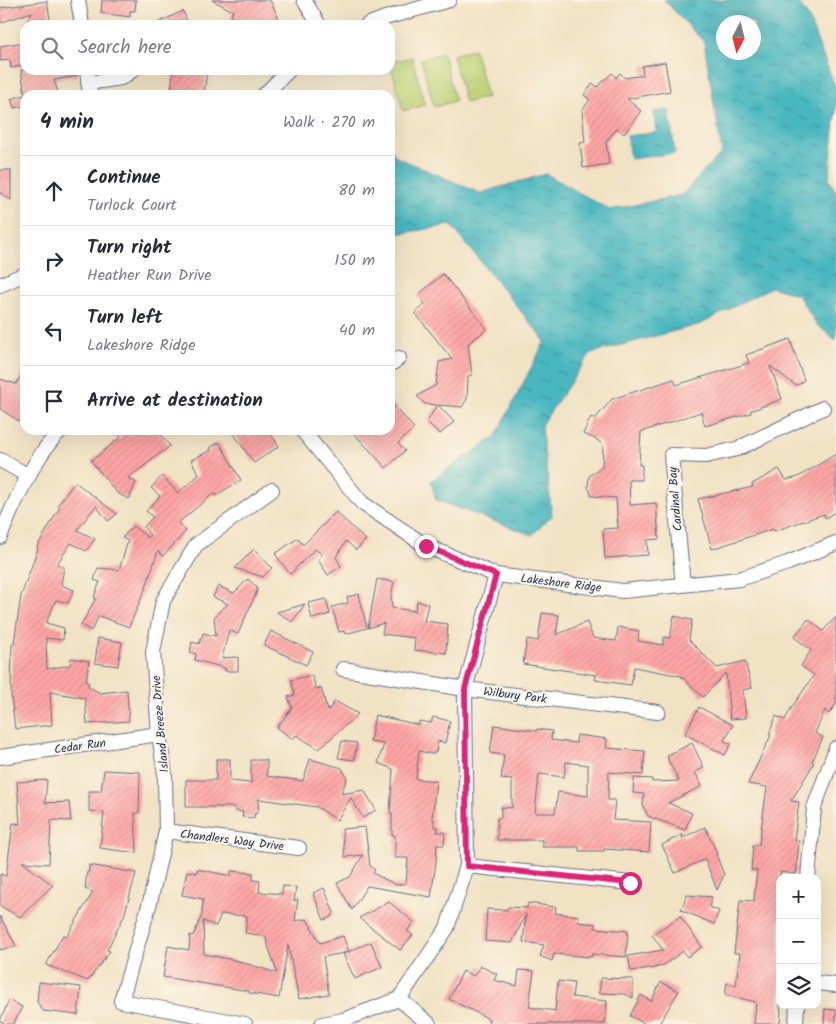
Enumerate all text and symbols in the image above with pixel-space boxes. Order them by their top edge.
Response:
north arrow [716,15,761,60]
search box [20,20,395,75]
text: Search here [78,33,172,63]
icon: search [38,34,66,62]
text: 4 min [40,106,94,139]
text: Walk · 270 m [283,110,375,135]
text: Continue [87,163,160,193]
icon: ahead [40,177,68,205]
text: 80 m [338,178,375,203]
text: Turlock Court [87,193,177,218]
text: Turn right [87,233,172,263]
icon: right [40,247,68,275]
text: 150 m [334,248,375,273]
text: Heather Run Drive [87,263,211,288]
text: Turn left [87,303,162,333]
icon: left [40,317,68,345]
text: 40 m [339,318,375,343]
text: Lakeshore Ridge [87,333,195,358]
text: Arrive at destination [87,386,263,416]
icon: arrive [40,387,68,415]
street label: Cardinal Bay [663,466,688,532]
route end [415,535,438,558]
street label: Lakeshore Ridge [519,569,603,598]
street label: Island Breeze Drive [147,674,174,773]
street label: Wilbury Park [482,682,548,709]
street label: Cedar Run [53,733,107,760]
street label: Chandlers Way Drive [179,825,285,856]
route start [619,872,642,895]
map controls [776,874,821,1009]
button: + [776,874,821,919]
button: − [776,919,821,964]
button: layers [776,964,821,1009]

